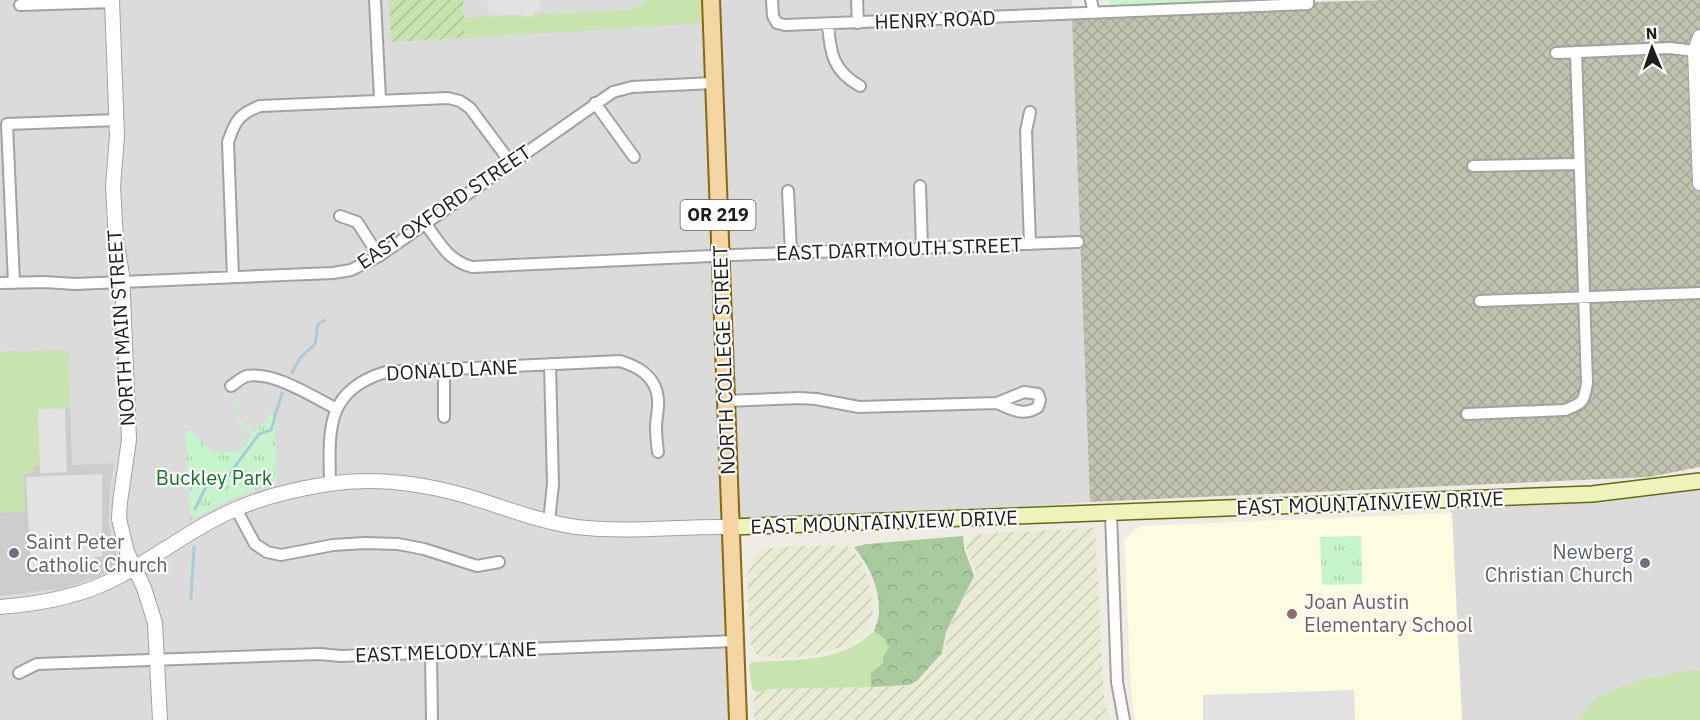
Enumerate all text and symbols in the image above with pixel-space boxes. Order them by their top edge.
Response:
street label: HENRY ROAD [874,4,996,35]
north arrow [1622,18,1682,78]
text: N [1645,23,1658,43]
street label: EAST OXFORD STREET [351,138,536,275]
road number: OR 219 [680,200,756,230]
street label: NORTH MAIN STREET [100,229,141,427]
street label: EAST DARTMOUTH STREET [775,231,1023,266]
street label: NORTH COLLEGE STREET [706,245,741,475]
street label: DONALD LANE [385,353,518,386]
park label: Buckley Park [156,464,273,491]
street label: EAST MOUNTAINVIEW DRIVE [1236,484,1504,521]
street label: EAST MOUNTAINVIEW DRIVE [750,503,1018,540]
place label: Saint Peter Catholic Church [26,528,168,578]
place label: Newberg Christian Church [1485,538,1633,588]
marker: Saint Peter Catholic Church [7,546,21,560]
marker: Newberg Christian Church [1638,556,1652,570]
place label: Joan Austin Elementary School [1304,588,1473,638]
marker: Joan Austin Elementary School [1285,607,1299,621]
street label: EAST MELODY LANE [355,635,537,668]

